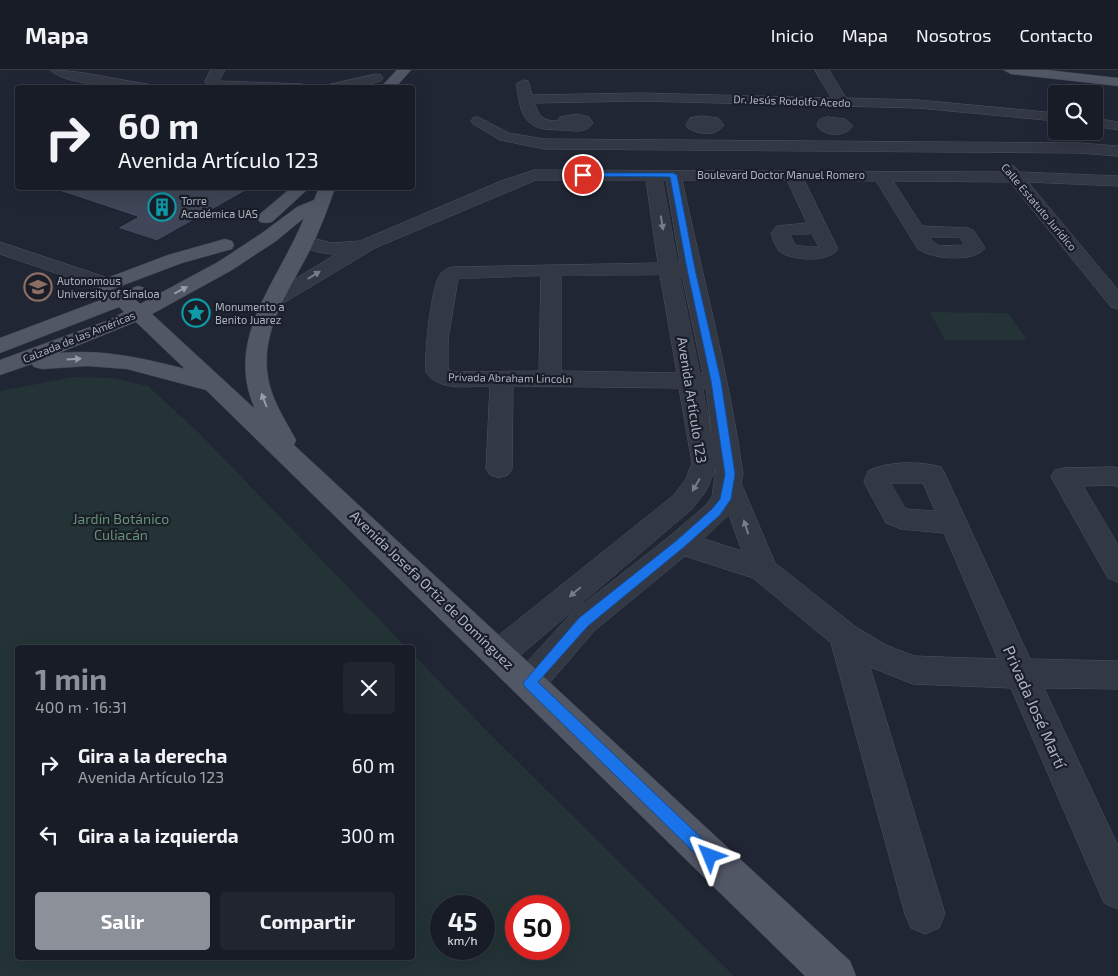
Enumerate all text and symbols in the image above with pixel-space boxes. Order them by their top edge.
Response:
text: Mapa [25,20,89,49]
text: Inicio [771,24,814,46]
text: Mapa [842,24,888,46]
text: Nosotros [916,24,991,46]
text: Contacto [1019,24,1093,46]
map controls [1048,85,1103,140]
button: search [1048,85,1103,140]
street label: Dr. Jesús Rodolfo Acedo [733,92,851,109]
text: 60 m [118,104,199,146]
icon: right [35,105,100,170]
text: Avenida Artículo 123 [118,146,319,172]
pin [562,154,604,196]
street label: Calle Estatuto Jurídico [999,160,1080,253]
icon: arrive [569,161,597,189]
street label: Boulevard Doctor Manuel Romero [697,168,865,181]
building icon: Torre Académica UAS [147,192,177,222]
place label: Torre Académica UAS [181,194,258,220]
one-way arrow [659,215,667,231]
one-way arrow [307,270,321,279]
school or university icon: Autonomous University of Sinaloa [23,272,53,302]
place label: Autonomous University of Sinaloa [57,274,160,300]
one-way arrow [174,286,188,294]
place icon: Monumento a Benito Juarez [181,298,211,328]
place label: Monumento a Benito Juarez [215,300,284,326]
street label: Calzada de las Américas [21,308,137,365]
street label: Avenida Artículo 123 [674,335,711,464]
one-way arrow [66,354,82,362]
street label: Privada Abraham Lincoln [448,370,572,385]
one-way arrow [260,393,267,408]
one-way arrow [692,477,700,492]
street label: Avenida Josefa Ortiz de Domínguez [347,507,518,673]
park label: Jardín Botánico Culiacán [73,510,169,543]
one-way arrow [742,519,750,534]
one-way arrow [569,586,581,597]
street label: Privada José Martí [1000,642,1071,772]
text: 1 min [35,660,107,696]
button: close [343,662,395,714]
text: 400 m · 16:31 [35,697,127,716]
text: Gira a la derecha [78,744,227,767]
icon: right [35,751,63,779]
text: 60 m [352,754,395,777]
text: Avenida Artículo 123 [78,767,224,786]
icon: left [35,821,63,849]
text: Gira a la izquierda [78,824,239,847]
text: 300 m [341,824,395,847]
position arrow [683,829,735,881]
button: Salir [35,892,210,950]
button: Compartir [220,892,395,950]
speed limit sign: 50 [505,895,570,960]
text: 45 [448,906,477,936]
text: km/h [448,933,477,947]

